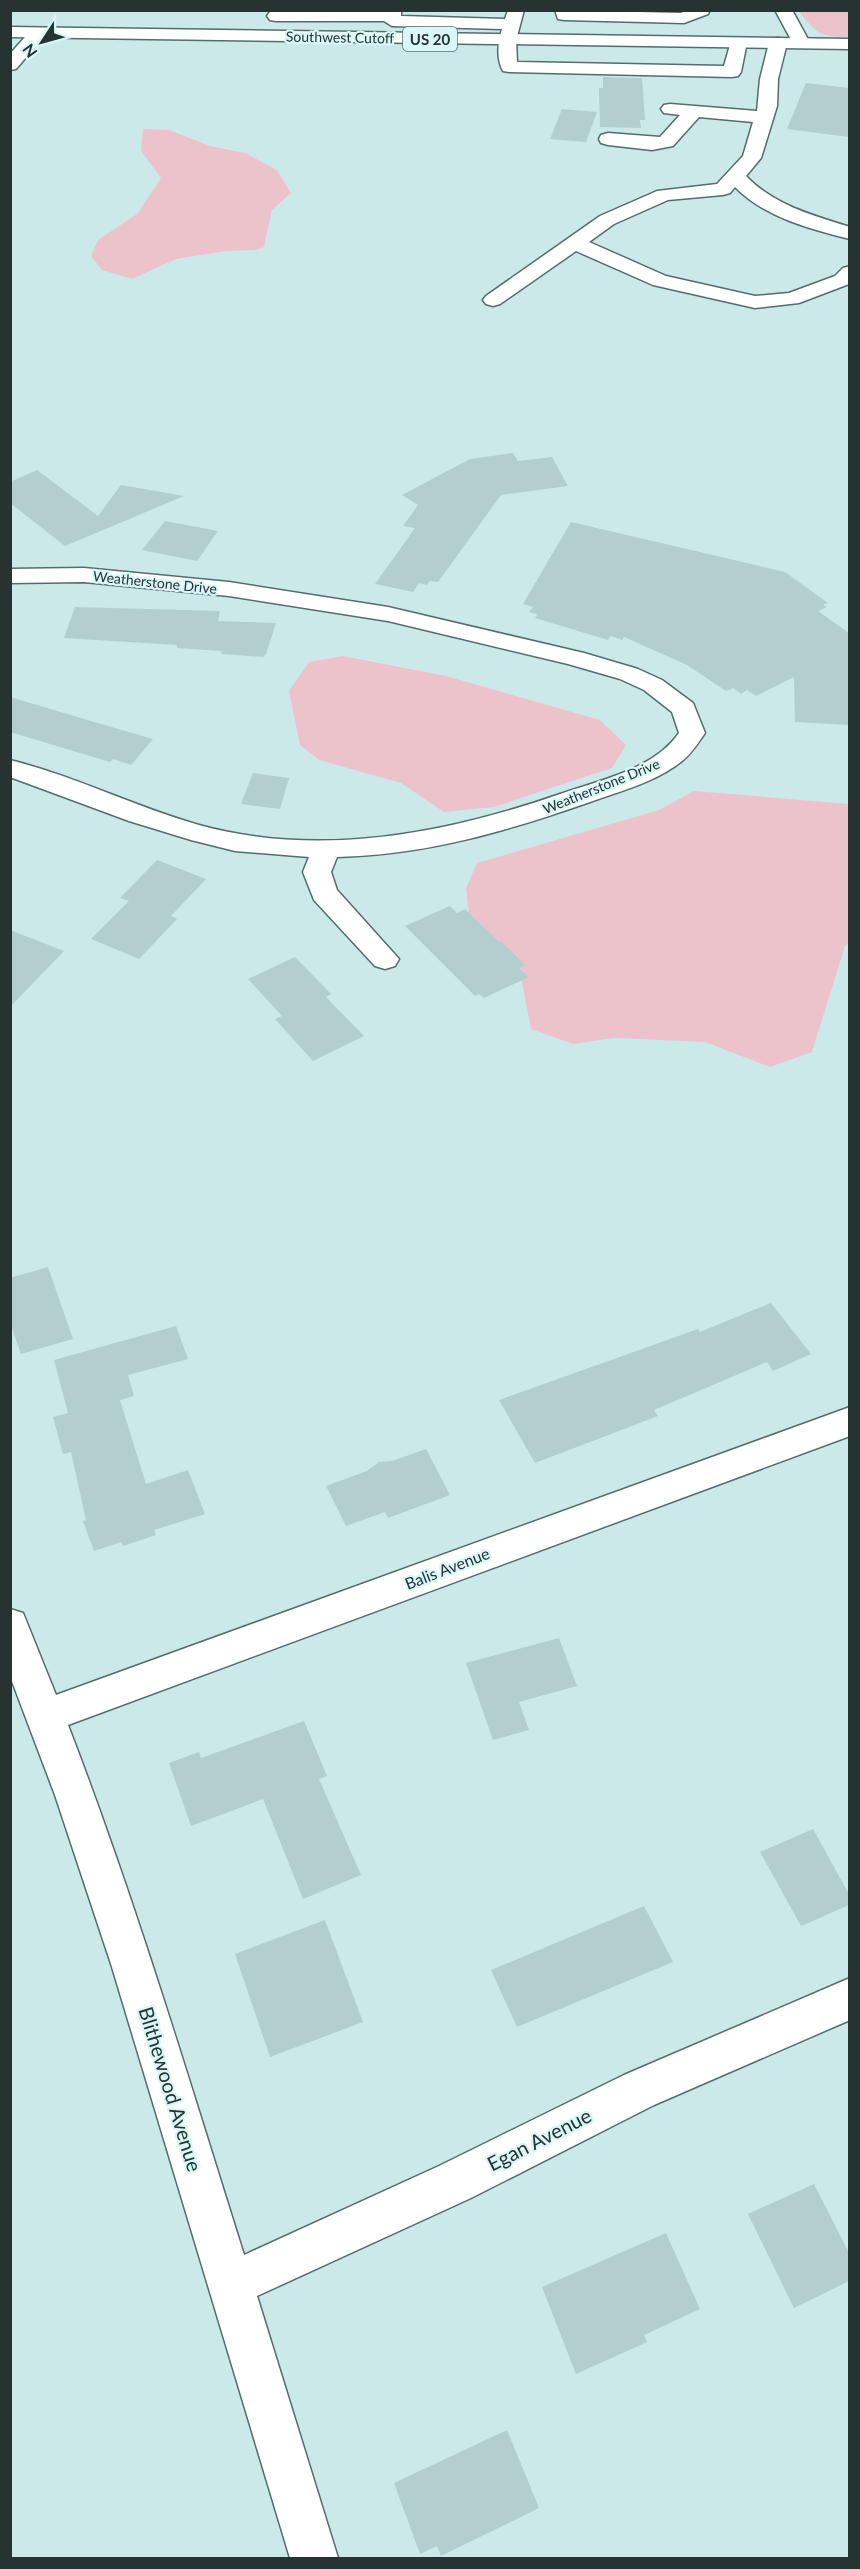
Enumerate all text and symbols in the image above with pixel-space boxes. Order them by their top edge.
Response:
north arrow [12,12,72,72]
road number: US 20 [403,27,457,51]
street label: Southwest Cutoff [286,28,395,46]
text: N [18,41,41,62]
street label: Weatherstone Drive [92,567,218,597]
street label: Weatherstone Drive [540,755,662,817]
street label: Balis Avenue [402,1543,492,1593]
street label: Blithewood Avenue [135,2004,207,2174]
street label: Egan Avenue [483,2103,595,2175]

